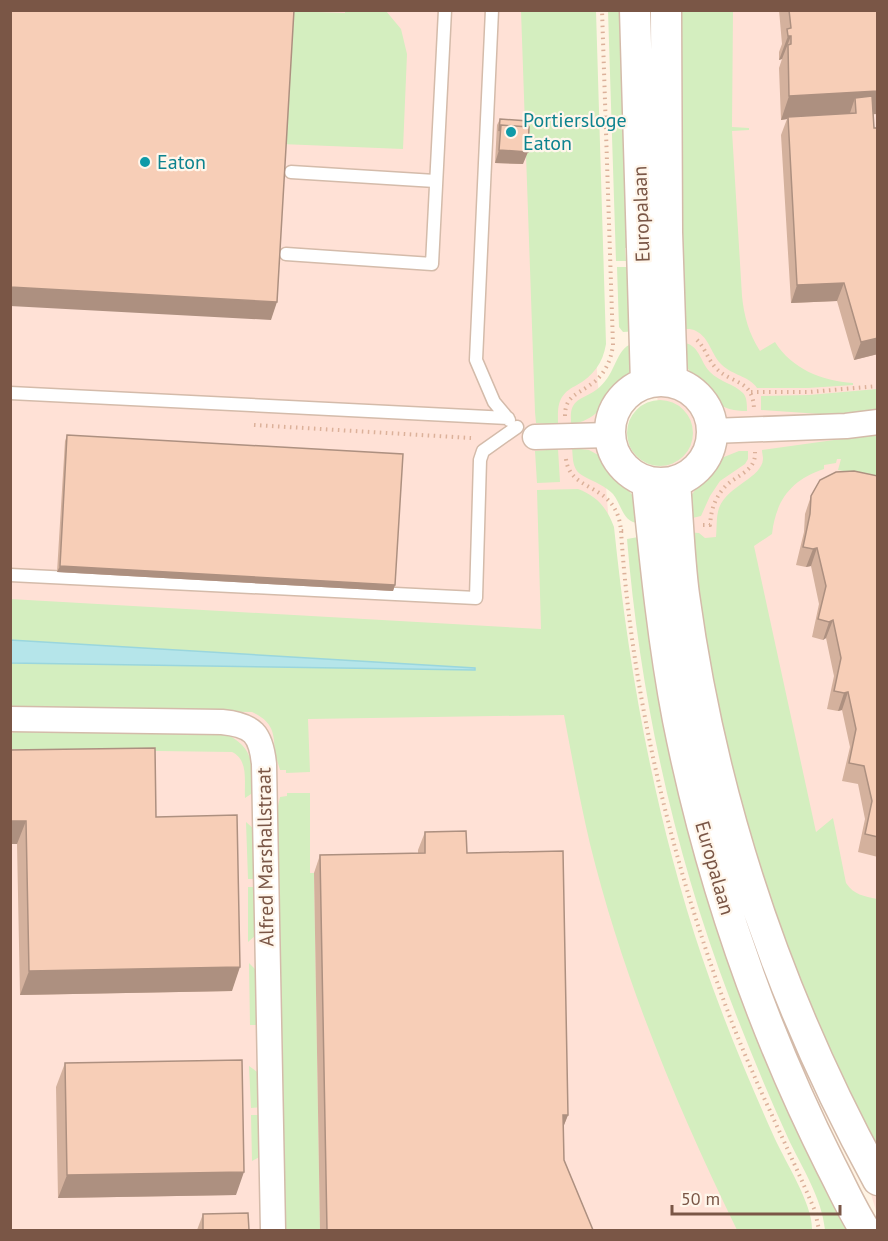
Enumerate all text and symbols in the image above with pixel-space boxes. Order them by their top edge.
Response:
place label: Portiersloge Eaton [523,107,627,156]
marker: Portiersloge Eaton [504,125,518,139]
place label: Eaton [157,149,206,175]
marker: Eaton [138,155,152,169]
street label: Europalaan [626,165,656,263]
street label: Alfred Marshallstraat [250,767,280,947]
street label: Europalaan [689,818,741,918]
scale bar [672,1178,840,1216]
text: 50 m [681,1187,720,1210]

